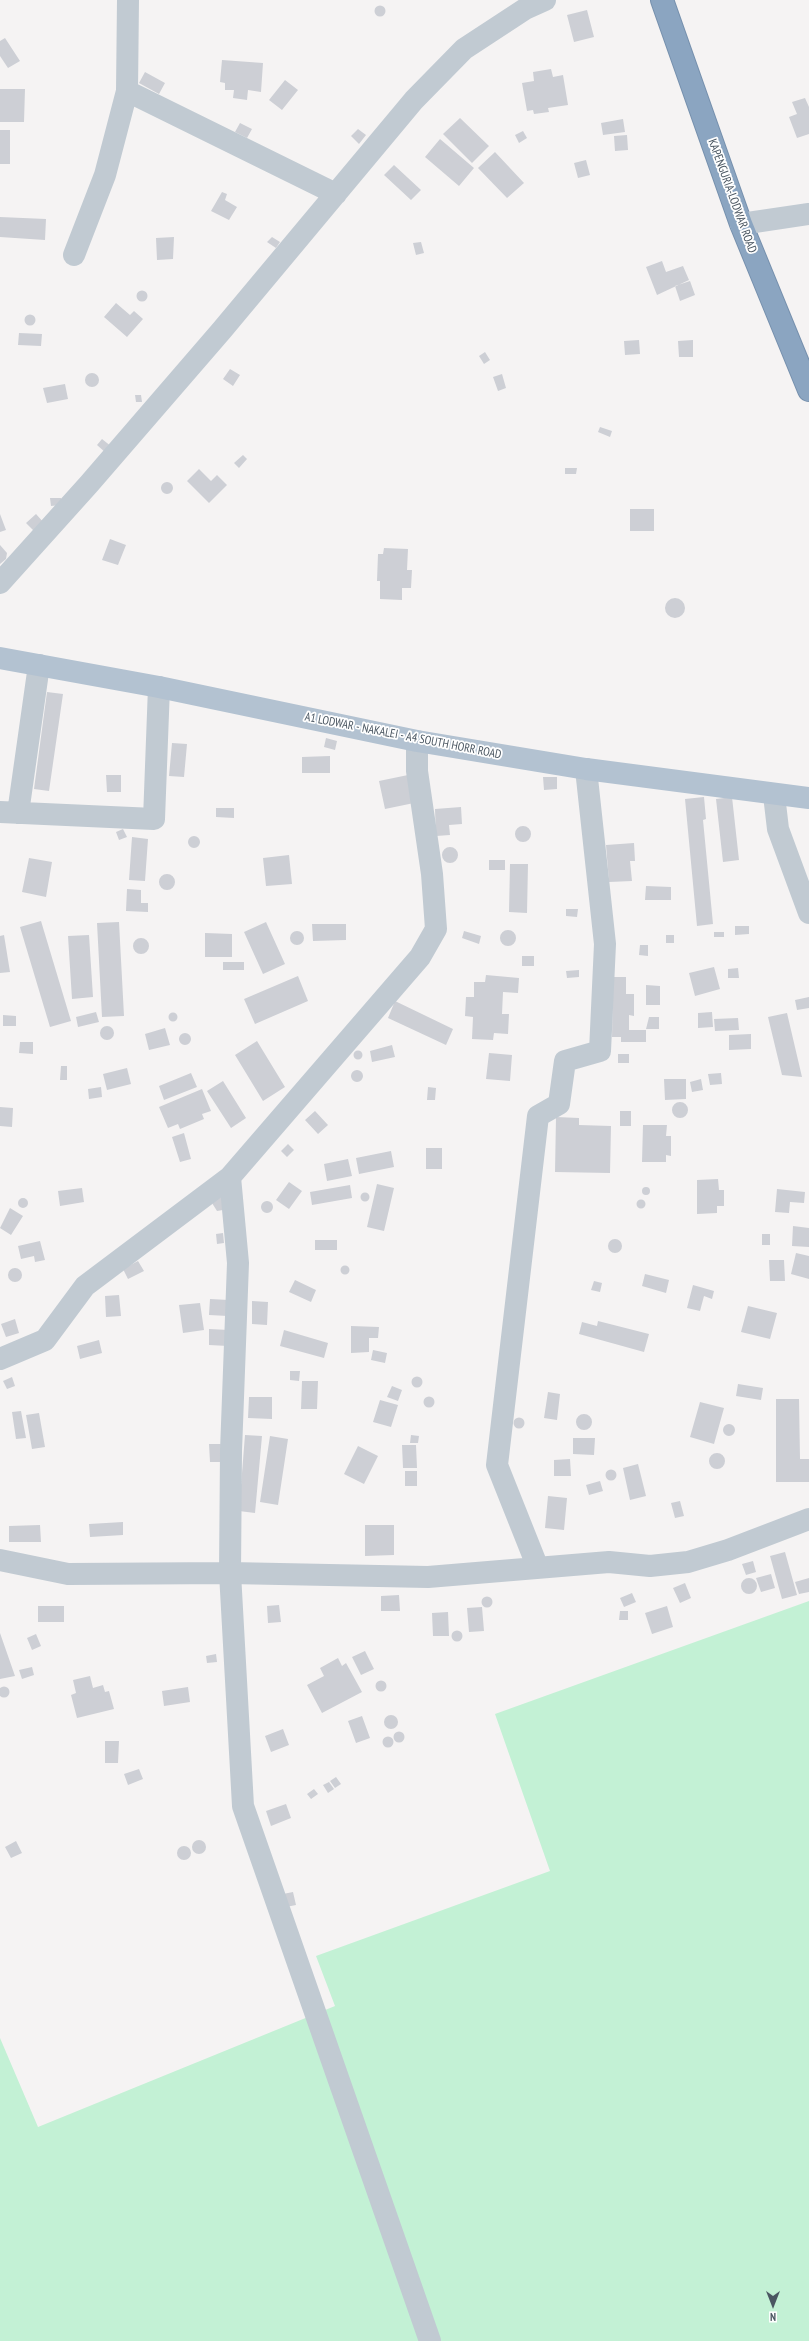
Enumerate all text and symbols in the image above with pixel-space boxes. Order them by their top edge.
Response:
street label: KAPENGURIA-LODWAR ROAD [705,137,759,255]
street label: A1 LODWAR - NAKALEI - A4 SOUTH HORR ROAD [303,710,503,762]
north arrow [753,2285,793,2325]
text: N [770,2310,776,2324]

